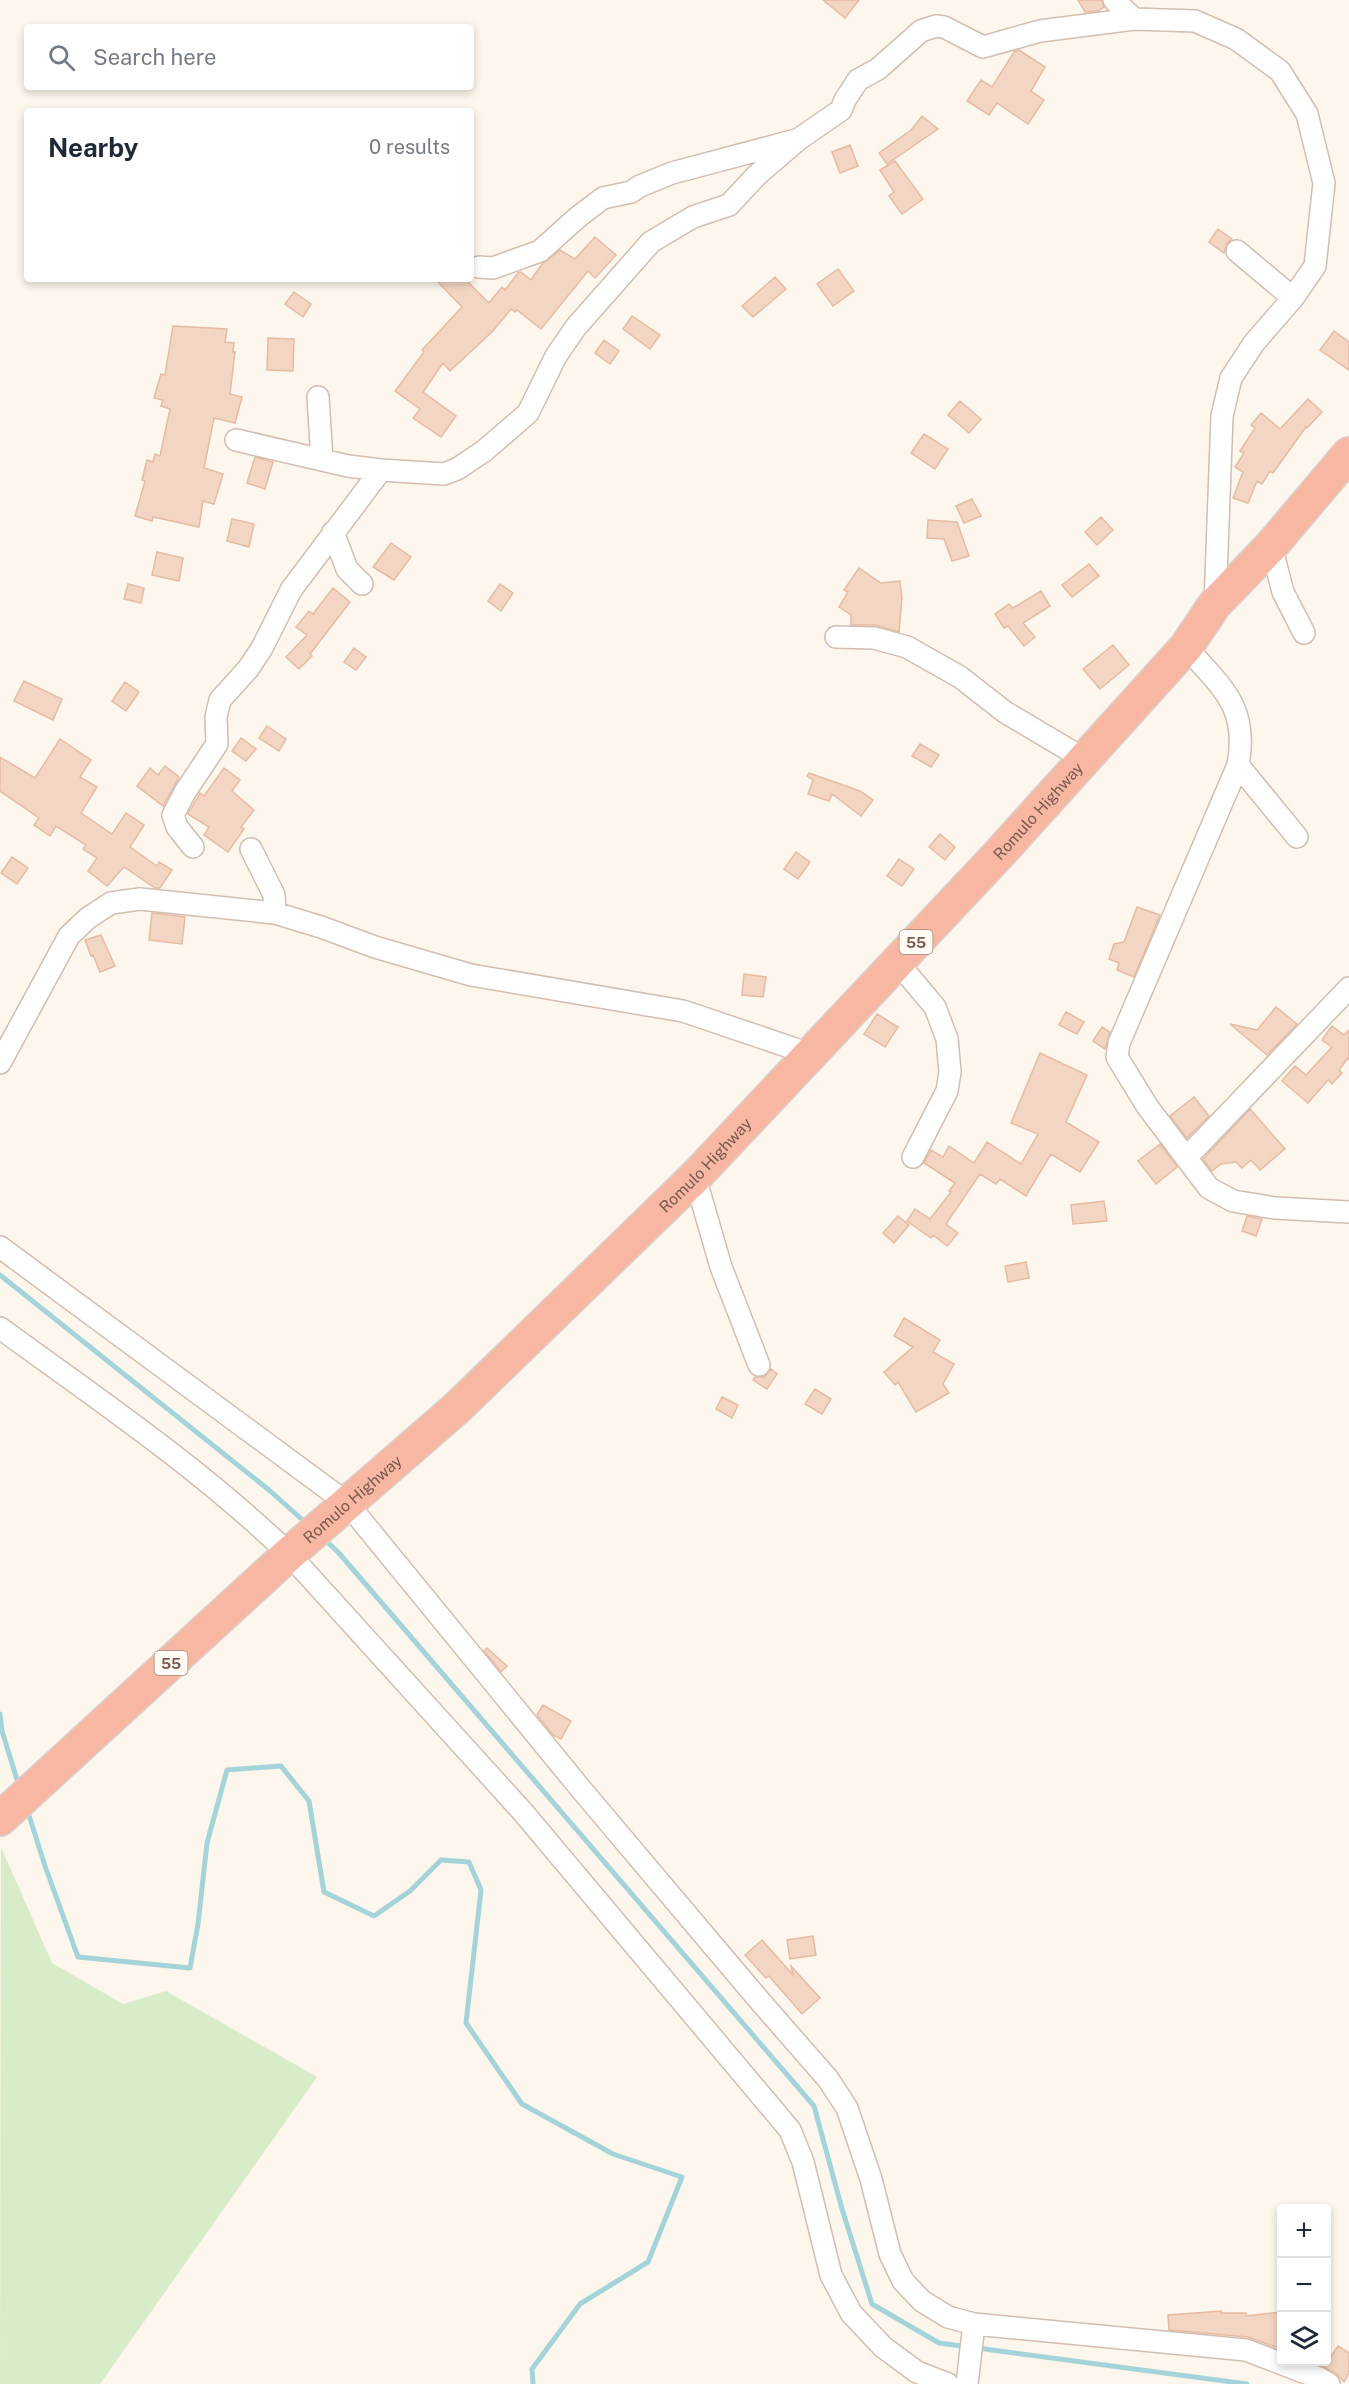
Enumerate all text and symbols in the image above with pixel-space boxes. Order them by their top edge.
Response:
search box [24,24,474,90]
icon: search [45,41,78,74]
text: Search here [93,44,217,70]
text: Nearby [48,132,138,163]
text: 0 results [369,135,450,159]
street label: Romulo Highway [989,758,1087,864]
road number: 55 [900,930,932,954]
street label: Romulo Highway [655,1113,756,1216]
street label: Romulo Highway [299,1451,406,1547]
road number: 55 [154,1651,188,1675]
map controls [1277,2204,1331,2366]
button: + [1277,2204,1331,2258]
button: − [1277,2258,1331,2312]
button: layers [1277,2312,1331,2366]

